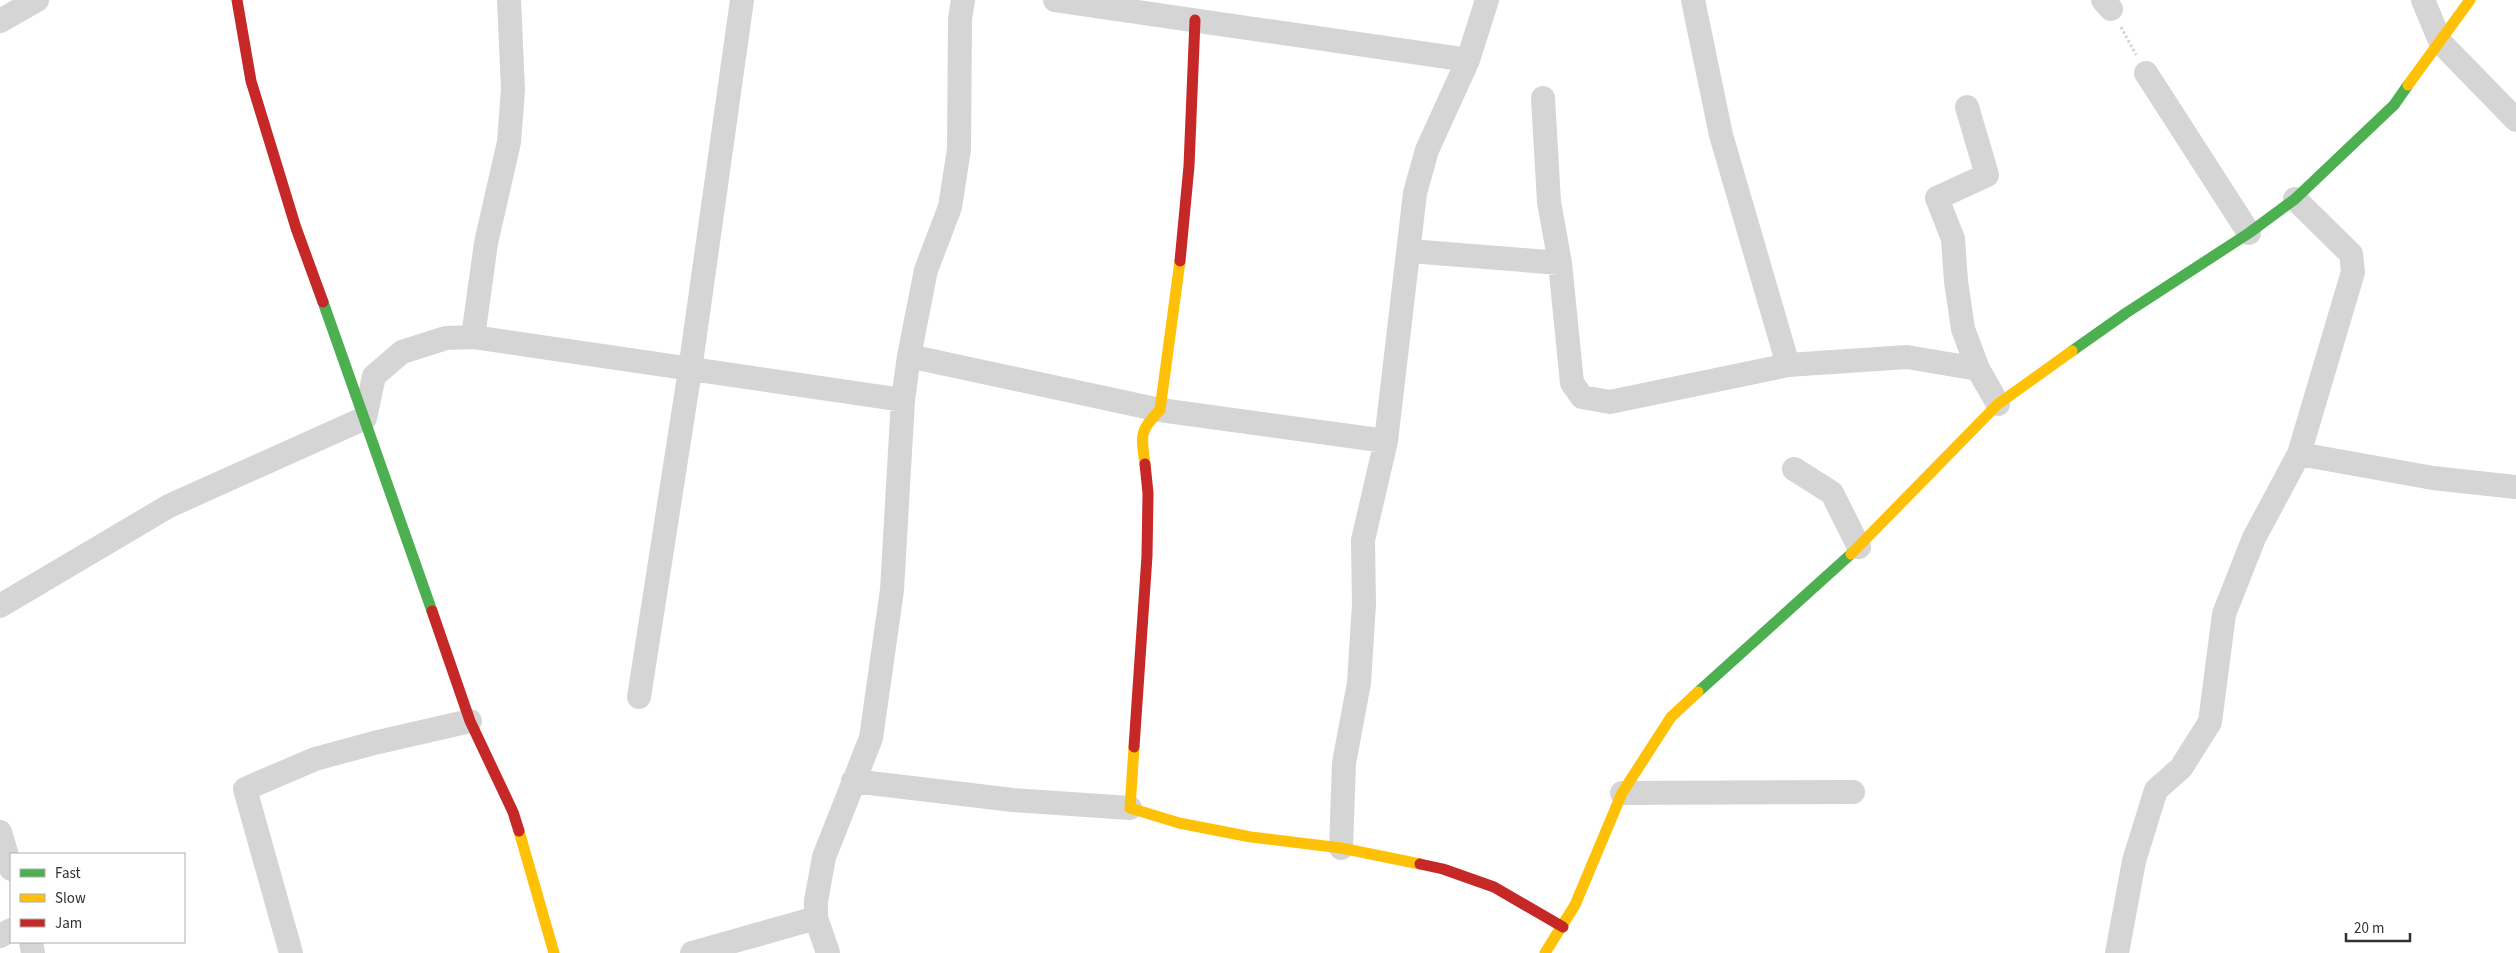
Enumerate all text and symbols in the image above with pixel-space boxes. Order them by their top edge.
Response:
legend [10,853,185,943]
text: Fast [55,863,81,884]
text: Slow [55,888,86,909]
scale bar [2346,910,2410,942]
text: Jam [55,913,82,934]
text: 20 m [2354,918,2384,939]

